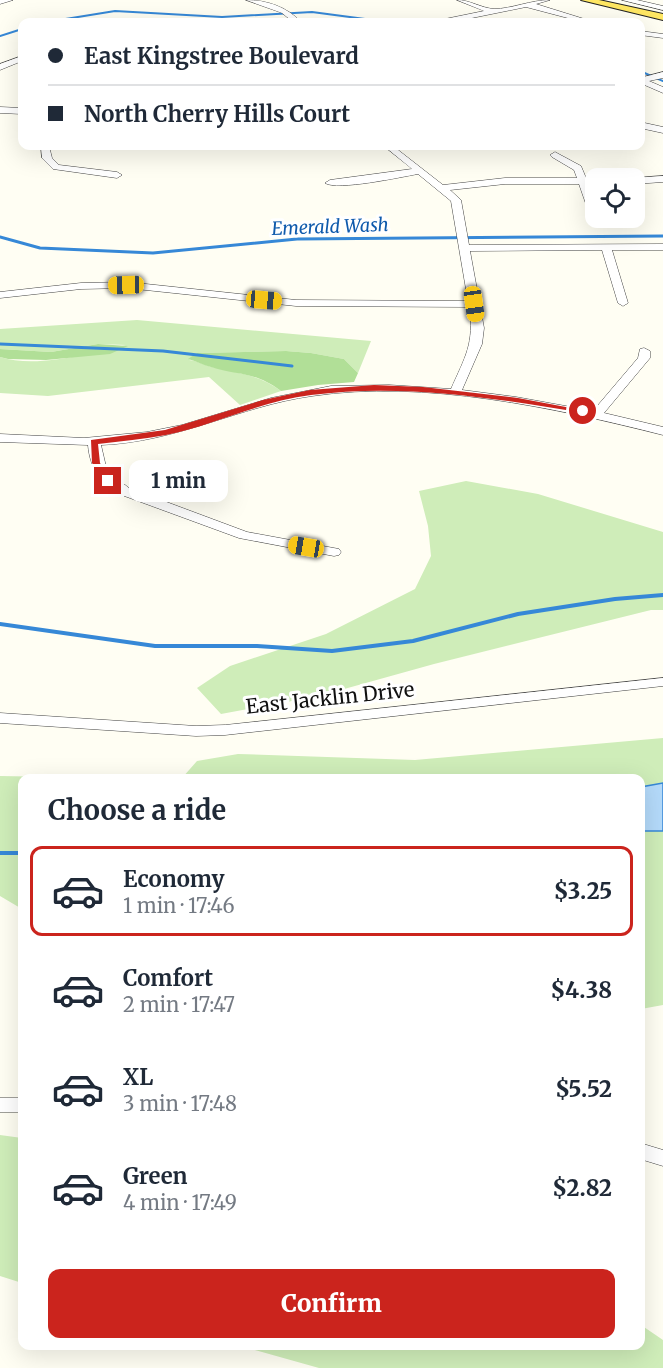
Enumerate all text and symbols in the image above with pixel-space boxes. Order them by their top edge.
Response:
text: East Kingstree Boulevard [84,42,359,70]
text: North Cherry Hills Court [84,100,350,128]
map controls [585,168,645,228]
button: locate [585,168,645,228]
water label: Emerald Wash [271,213,389,240]
car [108,276,144,294]
car [463,285,485,323]
car [245,289,283,311]
route start [569,397,596,424]
callout: 1 min [129,460,228,502]
route end [94,467,121,494]
text: 1 min [151,468,206,493]
car [287,535,325,559]
street label: East Jacklin Drive [244,676,415,719]
text: Choose a ride [48,793,226,827]
icon: car [51,864,105,918]
text: Economy [123,865,224,893]
text: $3.25 [554,877,612,905]
text: 1 min · 17:46 [123,893,235,918]
icon: car [51,963,105,1017]
text: Comfort [123,964,213,992]
text: $4.38 [551,976,612,1004]
text: 2 min · 17:47 [123,992,235,1017]
icon: car [51,1062,105,1116]
text: XL [123,1063,153,1091]
text: $5.52 [555,1075,612,1103]
text: 3 min · 17:48 [123,1091,237,1116]
icon: car [51,1161,105,1215]
text: Green [123,1162,187,1190]
text: $2.82 [552,1174,612,1202]
text: 4 min · 17:49 [123,1190,237,1215]
button: Confirm [48,1269,615,1338]

